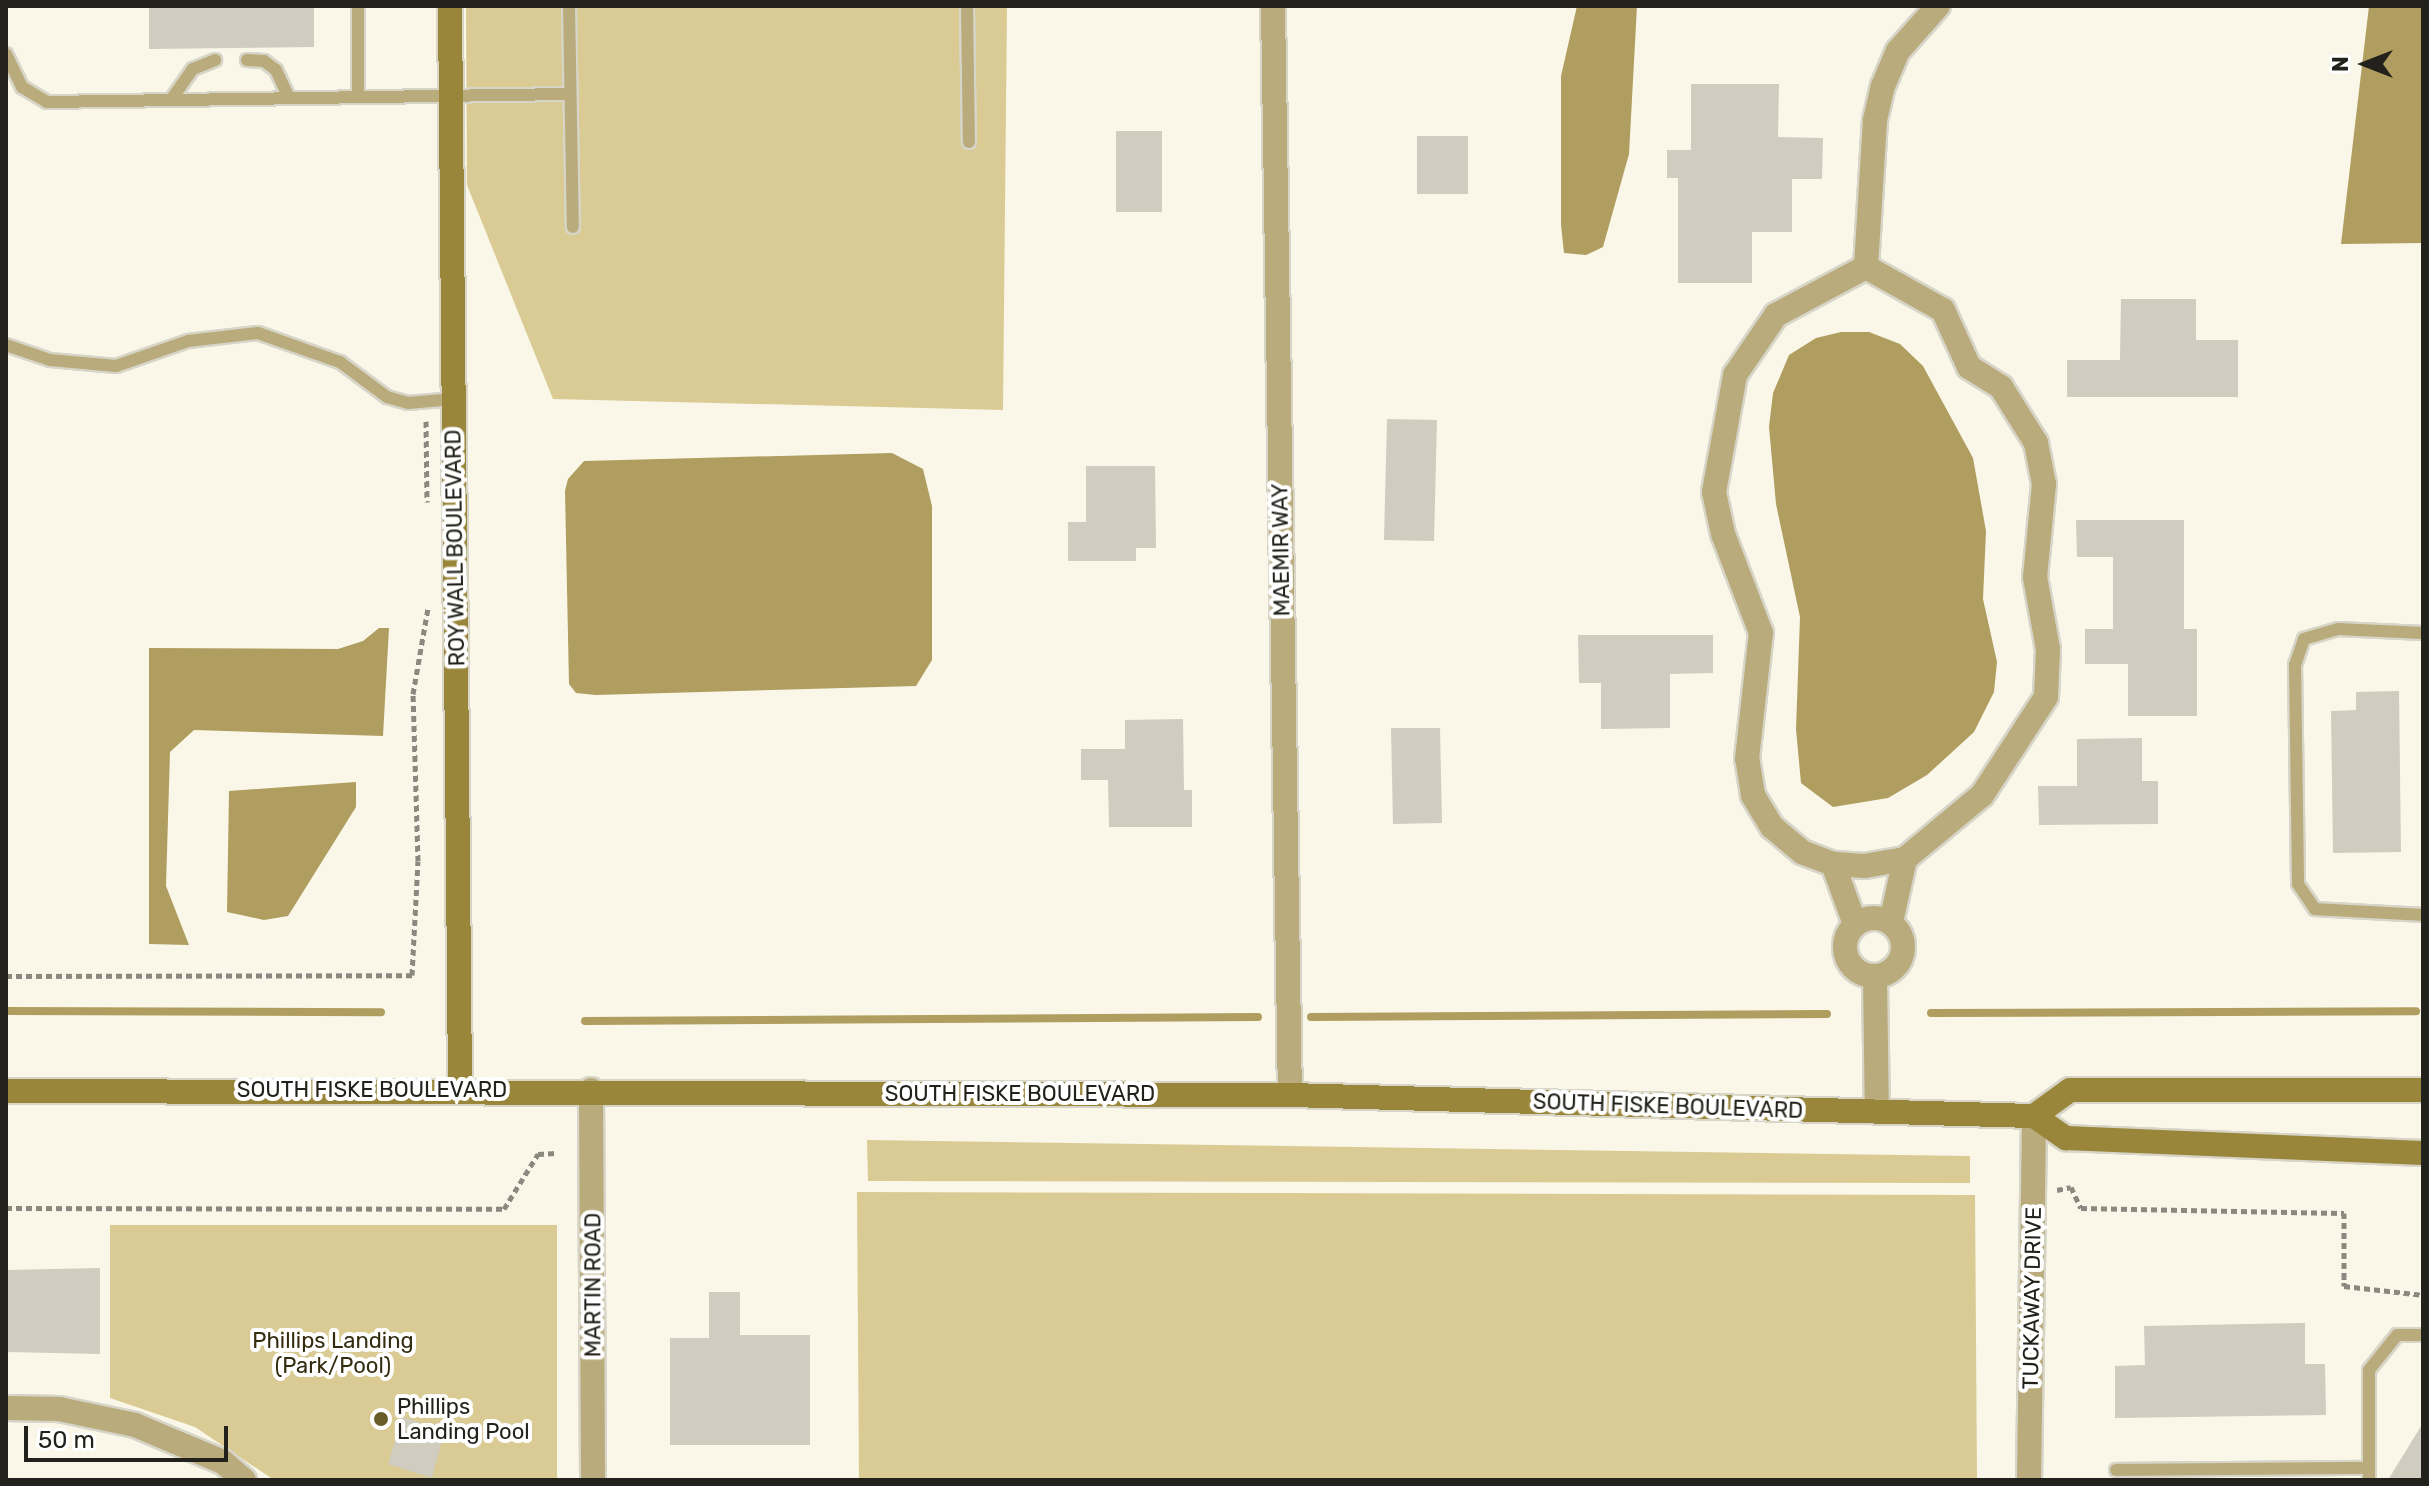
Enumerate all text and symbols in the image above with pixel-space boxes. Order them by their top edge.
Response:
north arrow [2325,24,2405,104]
text: N [2327,56,2354,72]
street label: ROY WALL BOULEVARD [440,429,470,667]
street label: MAEMIR WAY [1267,483,1295,617]
street label: SOUTH FISKE BOULEVARD [237,1077,507,1103]
street label: SOUTH FISKE BOULEVARD [885,1081,1155,1107]
street label: SOUTH FISKE BOULEVARD [1532,1088,1804,1124]
street label: TUCKAWAY DRIVE [2017,1206,2047,1390]
street label: MARTIN ROAD [580,1213,606,1357]
park label: Phillips Landing (Park/Pool) [252,1327,414,1378]
place label: Phillips Landing Pool [397,1393,530,1444]
scale bar [28,1410,232,1460]
marker: Phillips Landing Pool [372,1410,390,1428]
text: 50 m [38,1426,95,1454]

